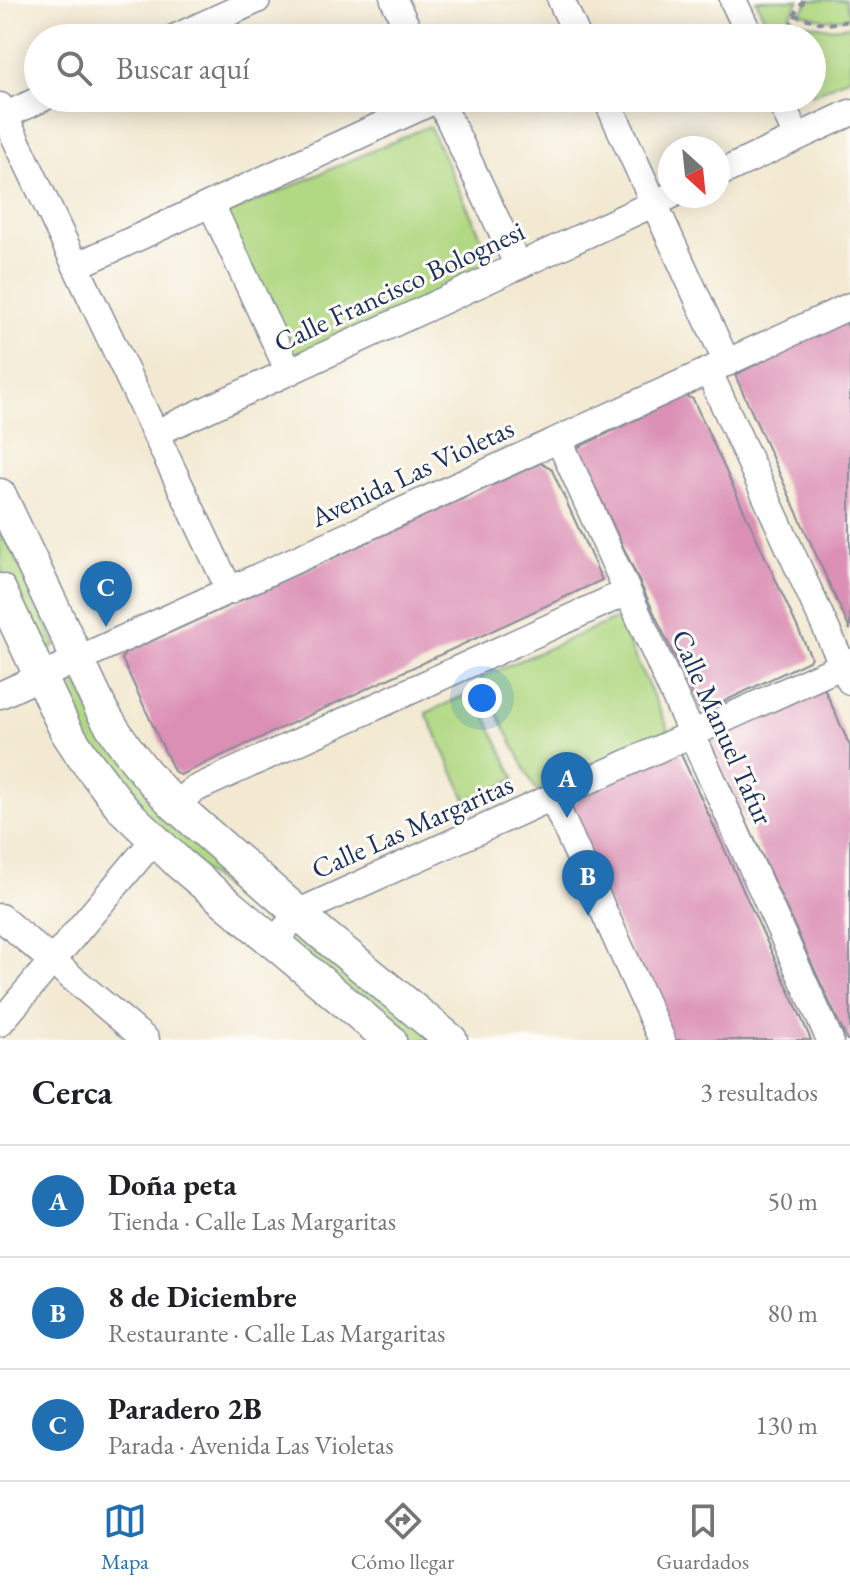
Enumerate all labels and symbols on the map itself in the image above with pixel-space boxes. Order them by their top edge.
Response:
north arrow [658,136,730,208]
street label: Calle Francisco Bolognesi [268,212,530,360]
street label: Avenida Las Violetas [304,409,519,535]
pin: C [80,561,132,627]
street label: Calle Manuel Tafur [664,624,782,831]
your location [462,678,502,718]
pin: A [541,752,593,818]
street label: Calle Las Margaritas [306,765,518,887]
pin: B [562,850,614,916]

